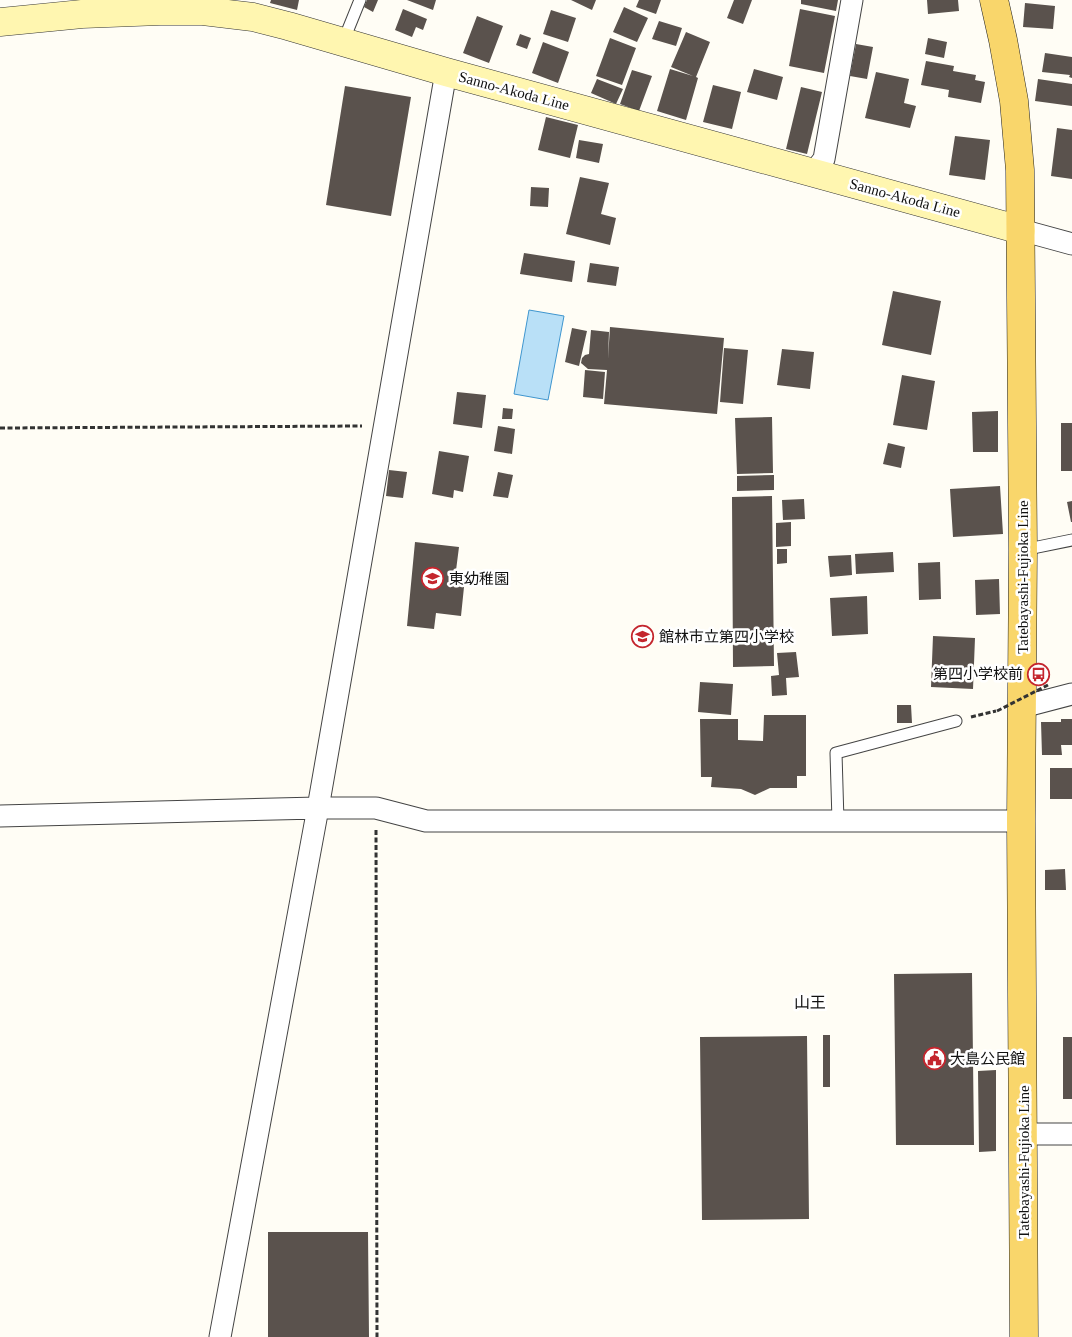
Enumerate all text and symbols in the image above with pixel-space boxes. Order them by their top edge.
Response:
street label: Sanno-Akoda Line [457,69,571,114]
street label: Sanno-Akoda Line [848,176,962,221]
street label: Tatebayashi-Fujioka Line [1015,500,1031,654]
school or university icon: 東幼稚園 [421,567,445,591]
place label: 東幼稚園 [449,571,509,587]
school or university icon: 館林市立第四小学校 [631,625,655,649]
place label: 館林市立第四小学校 [659,629,794,645]
bus stop icon: 第四小学校前 [1027,662,1051,686]
place label: 第四小学校前 [933,666,1023,682]
district label: 山王 [794,994,826,1011]
public building icon: 大島公民館 [922,1047,946,1071]
place label: 大島公民館 [950,1051,1025,1067]
street label: Tatebayashi-Fujioka Line [1016,1085,1032,1239]

